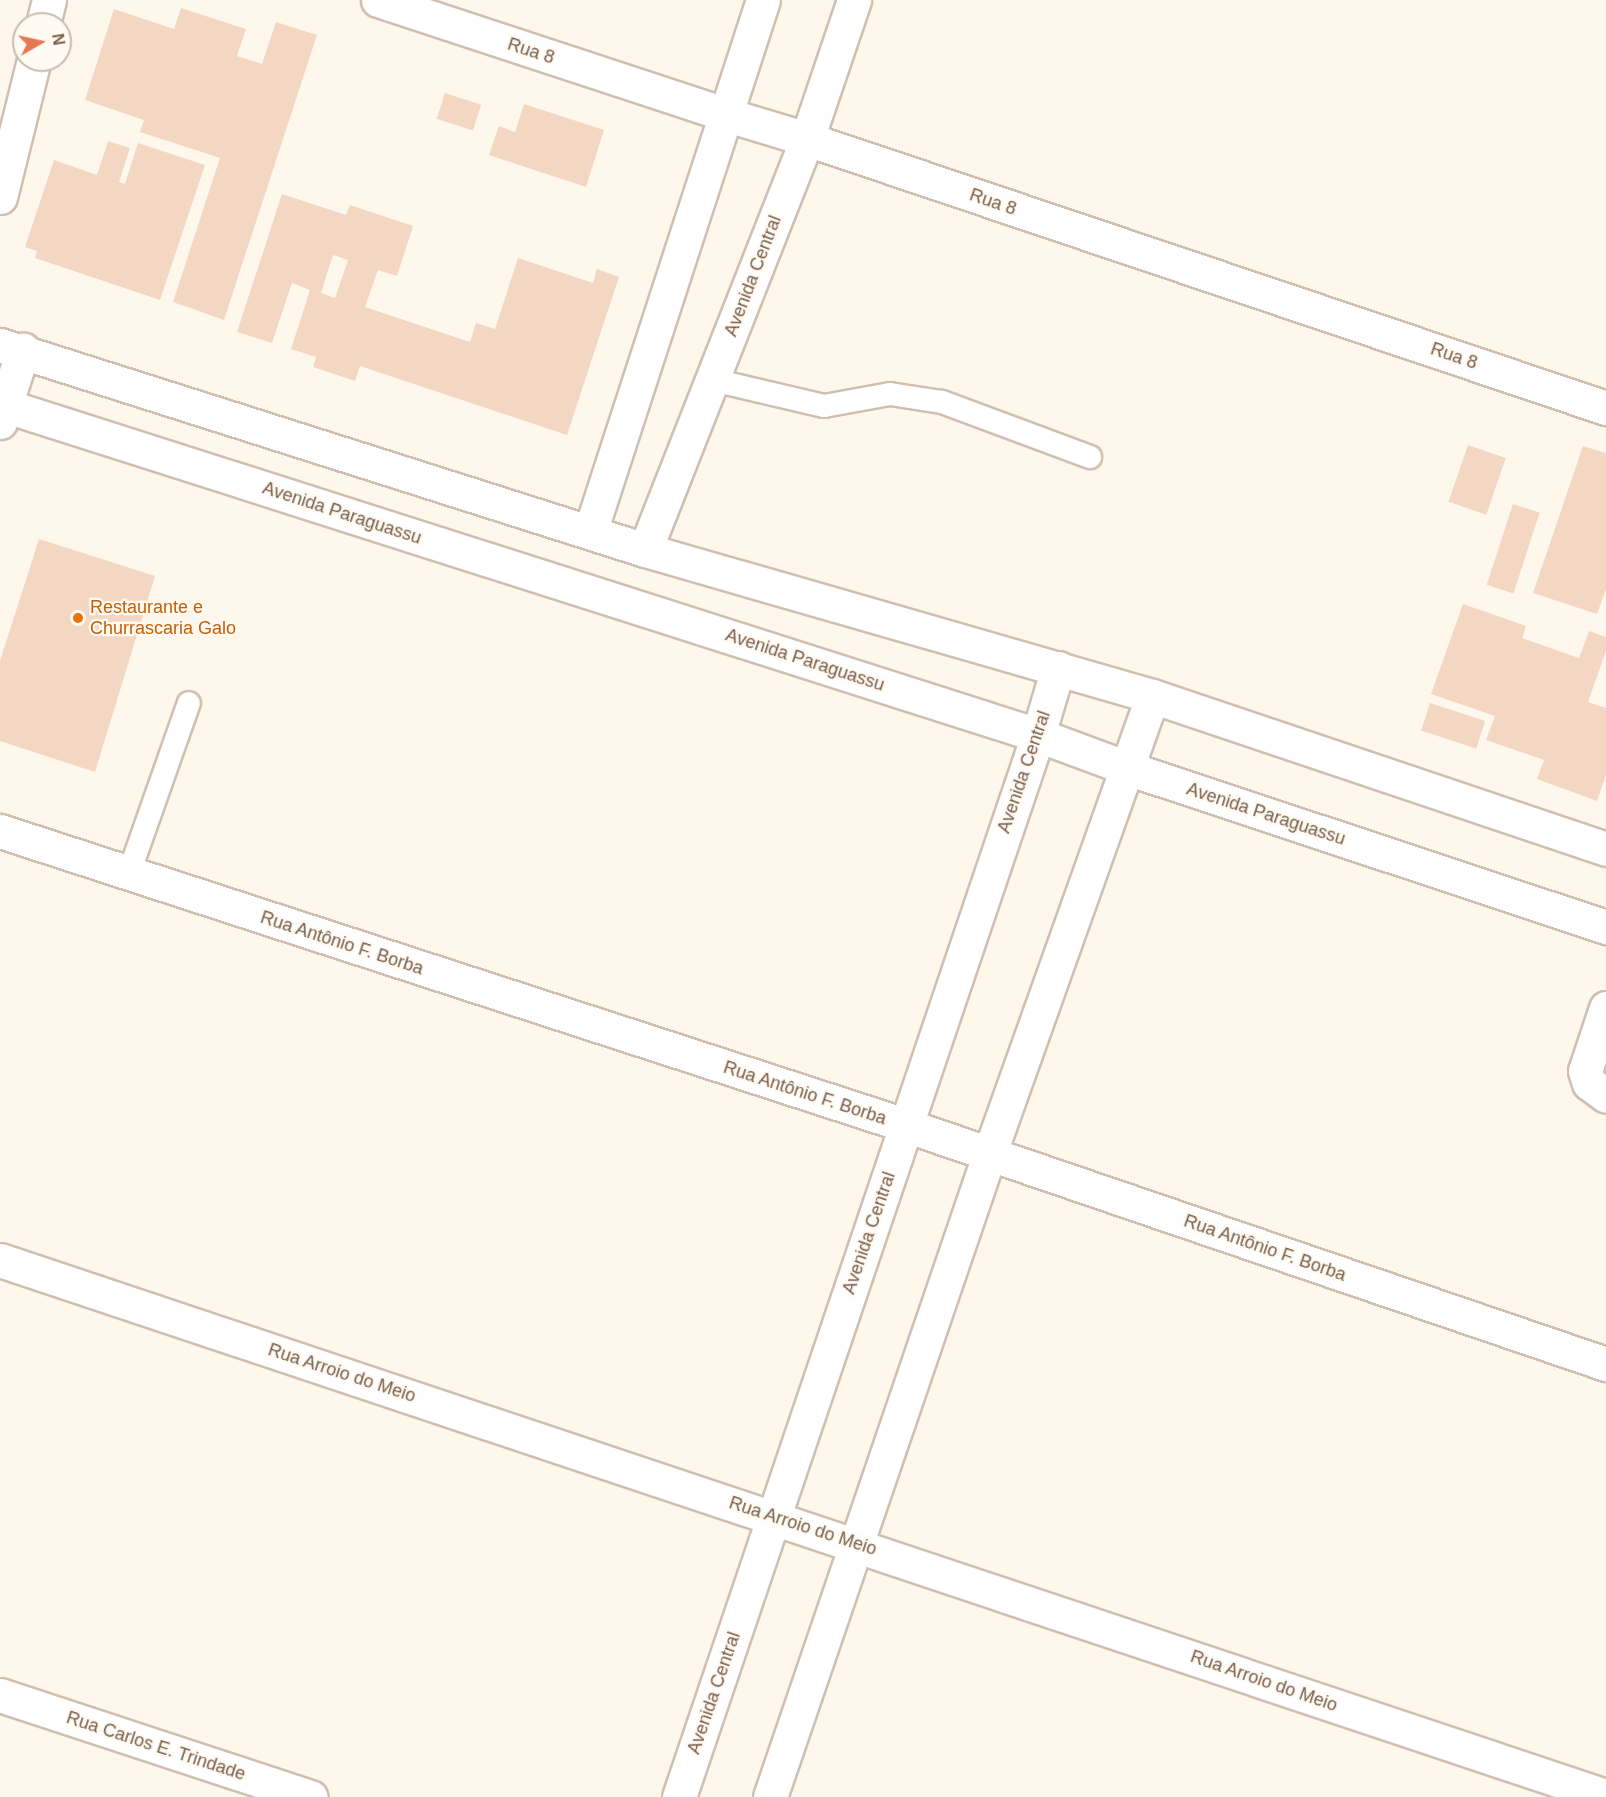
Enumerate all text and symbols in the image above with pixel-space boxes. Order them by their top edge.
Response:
north arrow [12,12,72,72]
text: N [49,32,68,46]
street label: Rua 8 [505,33,557,69]
street label: Rua 8 [967,184,1019,220]
street label: Avenida Central [720,212,786,340]
street label: Rua 8 [1428,338,1480,374]
street label: Avenida Paraguassu [260,477,424,549]
place label: Restaurante e Churrascaria Galo [90,597,236,640]
marker: Restaurante e Churrascaria Galo [71,611,85,625]
street label: Avenida Paraguassu [723,624,887,696]
street label: Avenida Central [993,708,1055,836]
street label: Avenida Paraguassu [1184,778,1348,850]
street label: Rua Antônio F. Borba [257,906,427,980]
street label: Rua Antônio F. Borba [720,1056,890,1130]
street label: Avenida Central [838,1169,900,1297]
street label: Rua Antônio F. Borba [1181,1210,1349,1286]
street label: Rua Arroio do Meio [265,1339,419,1407]
street label: Rua Arroio do Meio [726,1492,880,1560]
street label: Avenida Central [683,1629,745,1757]
street label: Rua Arroio do Meio [1187,1646,1341,1716]
street label: Rua Carlos E. Trindade [64,1707,248,1785]

